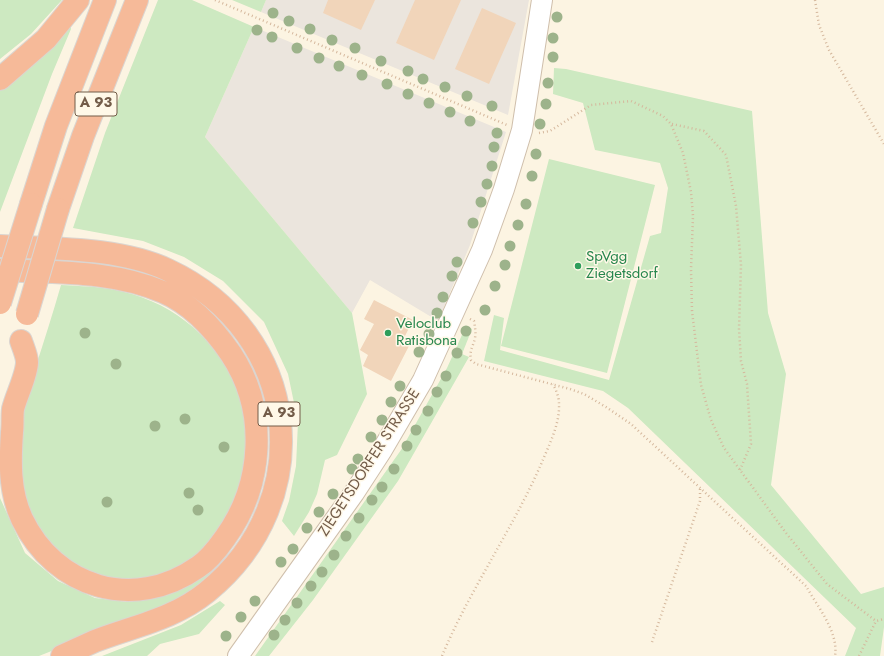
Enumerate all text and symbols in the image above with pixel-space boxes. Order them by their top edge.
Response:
road number: A 93 [75,92,117,116]
place label: SpVgg Ziegetsdorf [586,248,658,283]
marker: SpVgg Ziegetsdorf [573,261,583,271]
place label: Veloclub Ratisbona [396,315,457,350]
marker: Veloclub Ratisbona [383,328,393,338]
street label: ZIEGETSDORFER STRASSE [315,386,425,540]
road number: A 93 [258,402,300,426]

